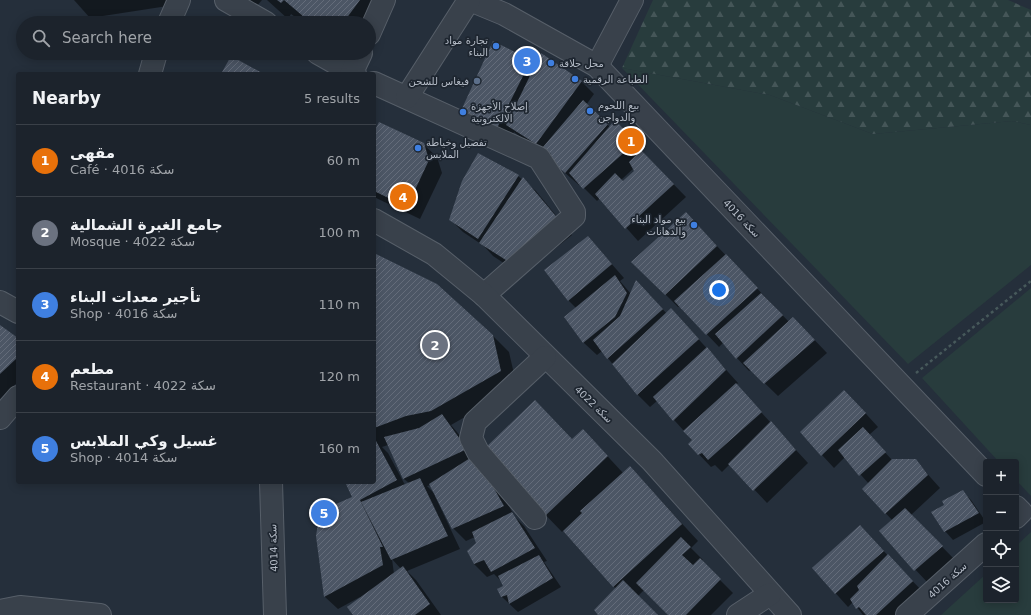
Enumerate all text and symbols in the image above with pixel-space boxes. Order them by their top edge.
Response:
search box [16,16,376,60]
icon: search [30,27,52,49]
text: Search here [62,29,152,47]
place label: تجارة مواد البناء [445,35,488,58]
marker: تجارة مواد البناء [491,41,501,51]
pin: 3 [514,46,540,76]
marker: محل حلاقة [546,58,556,68]
place label: محل حلاقة [559,58,604,69]
marker: الطباعة الرقمية [570,74,580,84]
place label: الطباعة الرقمية [583,74,648,85]
place label: فيغاس للشحن [409,76,469,87]
marker: فيغاس للشحن [472,76,482,86]
text: Nearby [32,88,101,108]
text: 5 results [304,91,360,106]
place label: إصلاح الأجهزة الالكترونية [471,100,528,125]
place label: بيع اللحوم والدواجن [598,100,639,124]
marker: بيع اللحوم والدواجن [585,106,595,116]
marker: إصلاح الأجهزة الالكترونية [458,107,468,117]
pin: 1 [618,126,644,156]
place label: تفصيل وخياطة الملابس [426,137,487,160]
marker: تفصيل وخياطة الملابس [413,143,423,153]
text: مقهى [70,144,115,162]
text: 1 [40,153,50,168]
text: 60 m [327,153,360,168]
text: Café · سكة 4016 [70,162,174,177]
pin: 4 [390,182,416,212]
street label: سكة 4016 [721,197,762,239]
place label: بيع مواد البناء والدهانات [631,214,686,238]
text: جامع الغبرة الشمالية [70,216,223,234]
marker: بيع مواد البناء والدهانات [689,220,699,230]
text: 2 [40,225,50,240]
text: 100 m [318,225,360,240]
text: Mosque · سكة 4022 [70,234,195,249]
your location [709,280,729,300]
text: تأجير معدات البناء [70,288,201,306]
text: 3 [40,297,50,312]
text: 110 m [318,297,360,312]
text: Shop · سكة 4016 [70,306,177,321]
pin: 2 [422,330,448,360]
text: مطعم [70,360,114,378]
text: 4 [40,369,50,384]
text: 120 m [318,369,360,384]
text: Restaurant · سكة 4022 [70,378,216,393]
street label: سكة 4022 [573,384,615,425]
text: غسيل وكي الملابس [70,432,218,450]
text: 5 [40,441,50,456]
text: 160 m [318,441,360,456]
text: Shop · سكة 4014 [70,450,177,465]
map controls [983,459,1019,603]
button: + [983,459,1019,495]
button: − [983,495,1019,531]
pin: 5 [311,498,337,528]
street label: سكة 4014 [267,524,280,572]
button: locate [983,531,1019,567]
street label: سكة 4016 [926,560,969,600]
button: layers [983,567,1019,603]

